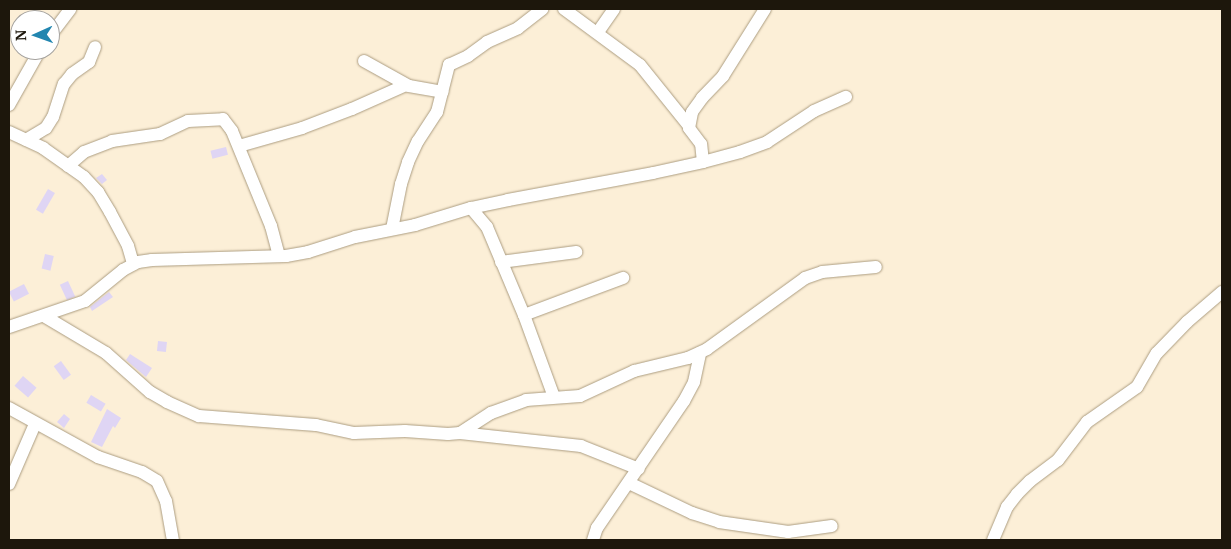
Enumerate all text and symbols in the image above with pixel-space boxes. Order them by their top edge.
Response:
north arrow [10,10,60,60]
text: N [12,30,30,41]

